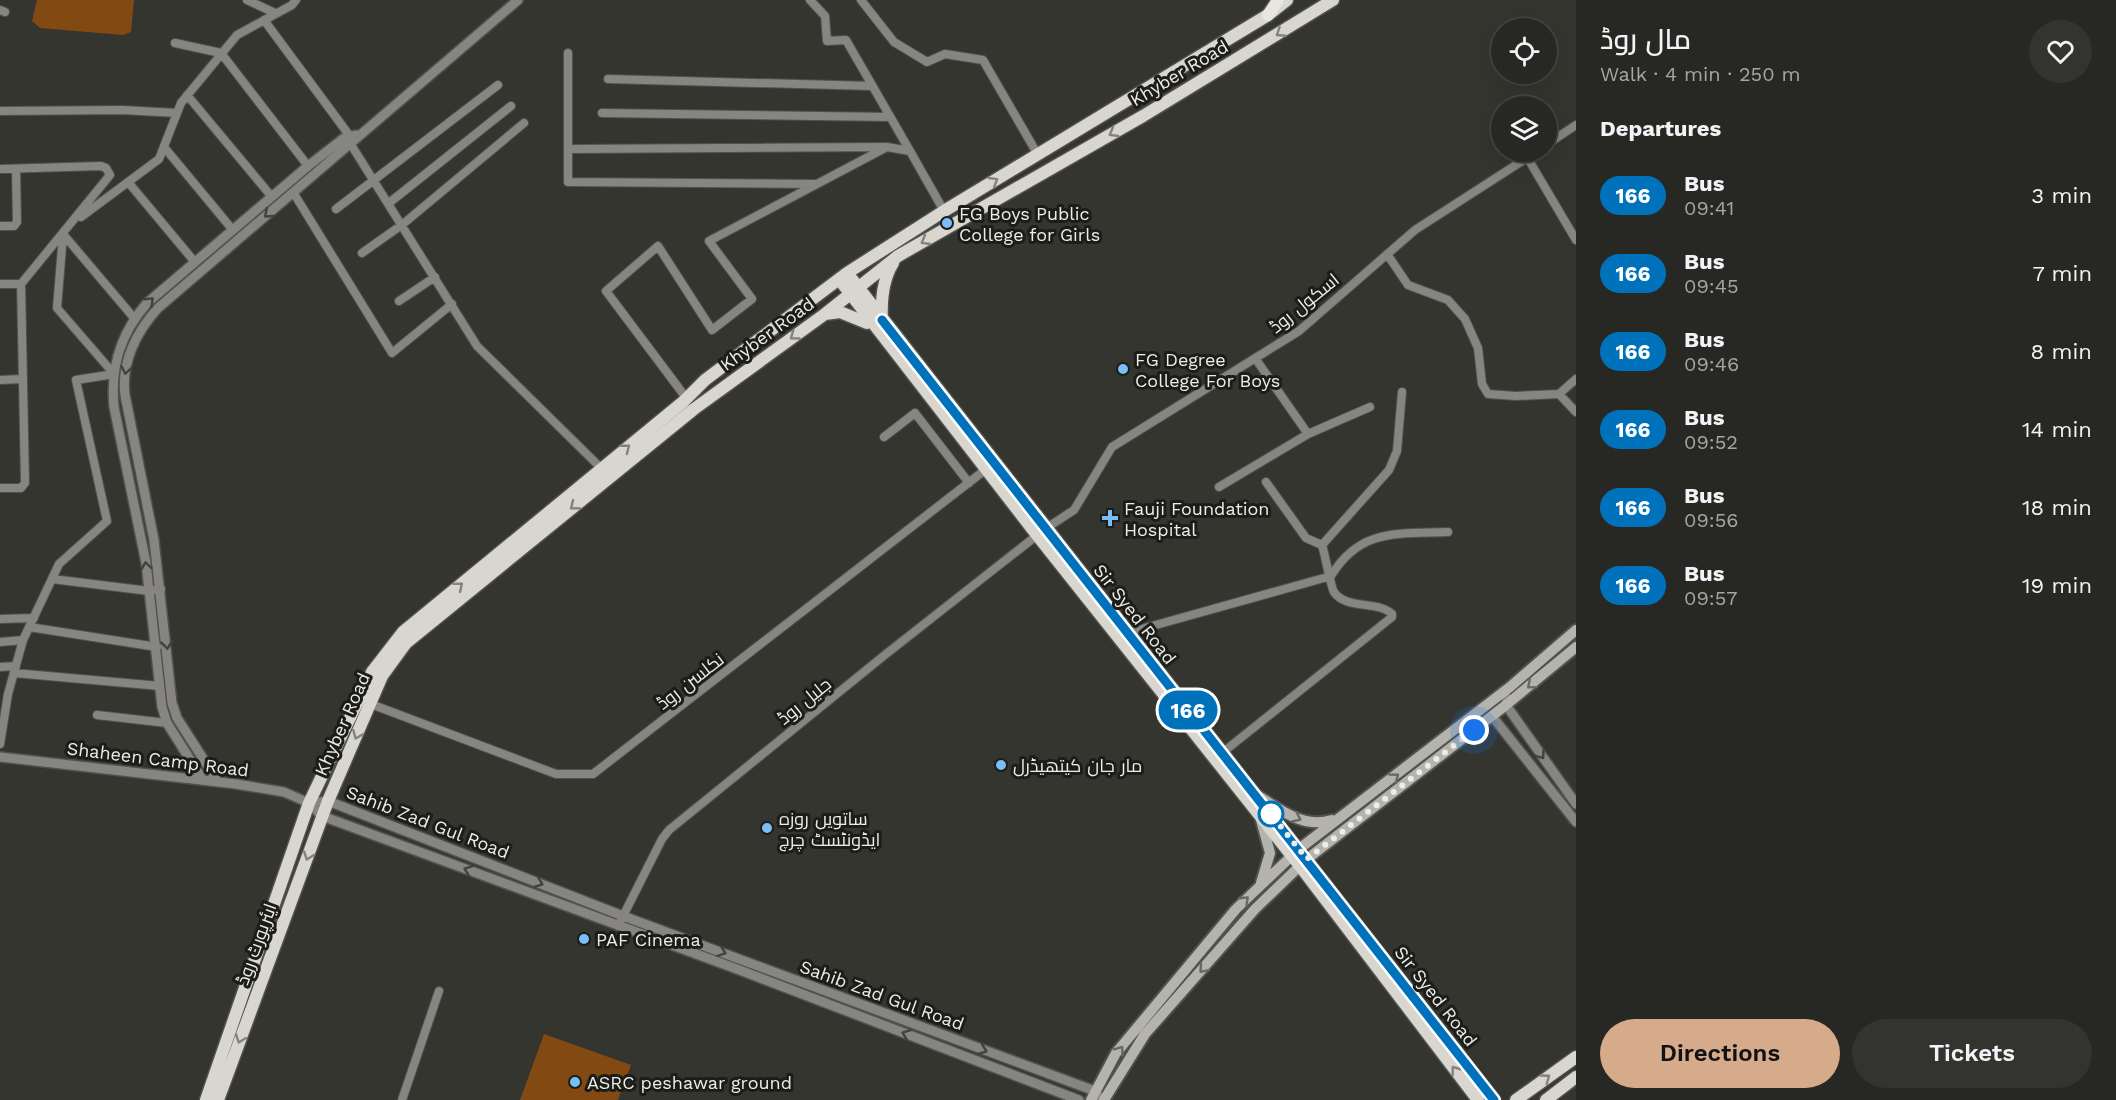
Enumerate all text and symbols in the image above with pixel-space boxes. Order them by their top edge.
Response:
map controls [1491,18,1557,162]
button: locate [1491,18,1557,84]
button: heart [2029,20,2092,83]
text: مال روڈ [1600,23,1691,56]
one-way arrow [1276,26,1286,38]
street label: Khyber Road [1126,35,1232,111]
text: Walk · 4 min · 250 m [1600,62,1801,86]
button: layers [1491,96,1557,162]
text: Departures [1600,116,1721,141]
one-way arrow [1109,126,1119,137]
text: Bus [1684,171,1724,196]
one-way arrow [988,176,998,188]
text: 166 [1616,183,1650,208]
text: 3 min [2031,183,2092,208]
text: 09:41 [1684,196,1734,220]
place label: FG Boys Public College for Girls [959,203,1100,245]
one-way arrow [264,207,275,218]
marker: FG Boys Public College for Girls [940,216,954,230]
one-way arrow [921,233,931,245]
text: Bus [1684,249,1724,274]
text: 166 [1616,261,1650,286]
text: 7 min [2032,261,2092,286]
street label: اسکول روڈ [1265,269,1344,338]
text: 09:45 [1684,274,1739,298]
street label: Khyber Road [716,293,818,375]
one-way arrow [144,297,154,308]
text: Bus [1684,327,1724,352]
one-way arrow [790,329,801,340]
text: 166 [1616,339,1650,364]
text: 8 min [2031,339,2092,364]
place label: FG Degree College For Boys [1135,349,1280,391]
text: 09:46 [1684,352,1739,376]
marker: FG Degree College For Boys [1116,362,1130,376]
one-way arrow [121,366,133,375]
text: Bus [1684,405,1724,430]
text: 166 [1616,417,1650,442]
text: 14 min [2022,417,2092,442]
text: 09:52 [1684,430,1738,454]
one-way arrow [619,445,630,456]
text: Bus [1684,483,1724,508]
text: 166 [1616,495,1650,520]
text: 18 min [2022,495,2092,520]
place label: Fauji Foundation Hospital [1124,498,1270,540]
one-way arrow [569,499,580,510]
text: 09:56 [1684,508,1739,532]
marker: Fauji Foundation Hospital [1101,509,1119,527]
street label: Sir Syed Road [1089,560,1181,668]
one-way arrow [140,561,153,571]
text: Bus [1684,561,1724,586]
text: 166 [1616,573,1650,598]
text: 19 min [2022,573,2092,598]
one-way arrow [453,582,464,593]
text: 09:57 [1684,586,1738,610]
one-way arrow [160,641,173,650]
street label: نکلسن روڈ [652,648,728,714]
street label: Khyber Road [310,669,374,779]
street label: جلیل روڈ [773,673,836,730]
one-way arrow [1527,677,1538,688]
line badge: 166 [1154,690,1222,730]
text: 166 [1171,698,1205,723]
your location [1459,715,1489,745]
one-way arrow [352,728,364,739]
street label: Shaheen Camp Road [66,737,250,781]
one-way arrow [1534,748,1545,759]
place label: مار جان کیتھیڈرل [1013,755,1142,777]
marker: مار جان کیتھیڈرل [994,758,1008,772]
one-way arrow [1389,773,1400,784]
street label: Sahib Zad Gul Road [344,781,512,863]
unlabelled marker [1258,801,1284,827]
place label: ساتویں روزہ ایڈونٹسٹ چرچ [779,808,880,852]
one-way arrow [1291,811,1302,823]
marker: ساتویں روزہ ایڈونٹسٹ چرچ [760,821,774,835]
one-way arrow [302,850,315,861]
one-way arrow [463,865,474,878]
one-way arrow [533,876,544,888]
one-way arrow [1238,897,1249,908]
street label: ایئرپورٹ روڈ [232,900,282,988]
place label: PAF Cinema [596,929,701,950]
marker: PAF Cinema [577,932,591,946]
street label: Sir Syed Road [1390,942,1482,1050]
one-way arrow [716,945,726,958]
street label: Sahib Zad Gul Road [797,956,967,1034]
one-way arrow [1199,962,1210,973]
button: Directions [1600,1019,1840,1088]
button: Tickets [1852,1019,2092,1088]
one-way arrow [901,1029,912,1041]
one-way arrow [235,1033,248,1044]
one-way arrow [977,1042,988,1055]
one-way arrow [1113,1045,1124,1056]
one-way arrow [1452,1066,1463,1077]
place label: ASRC peshawar ground [587,1072,792,1093]
one-way arrow [1540,1074,1551,1085]
marker: ASRC peshawar ground [568,1075,582,1089]

